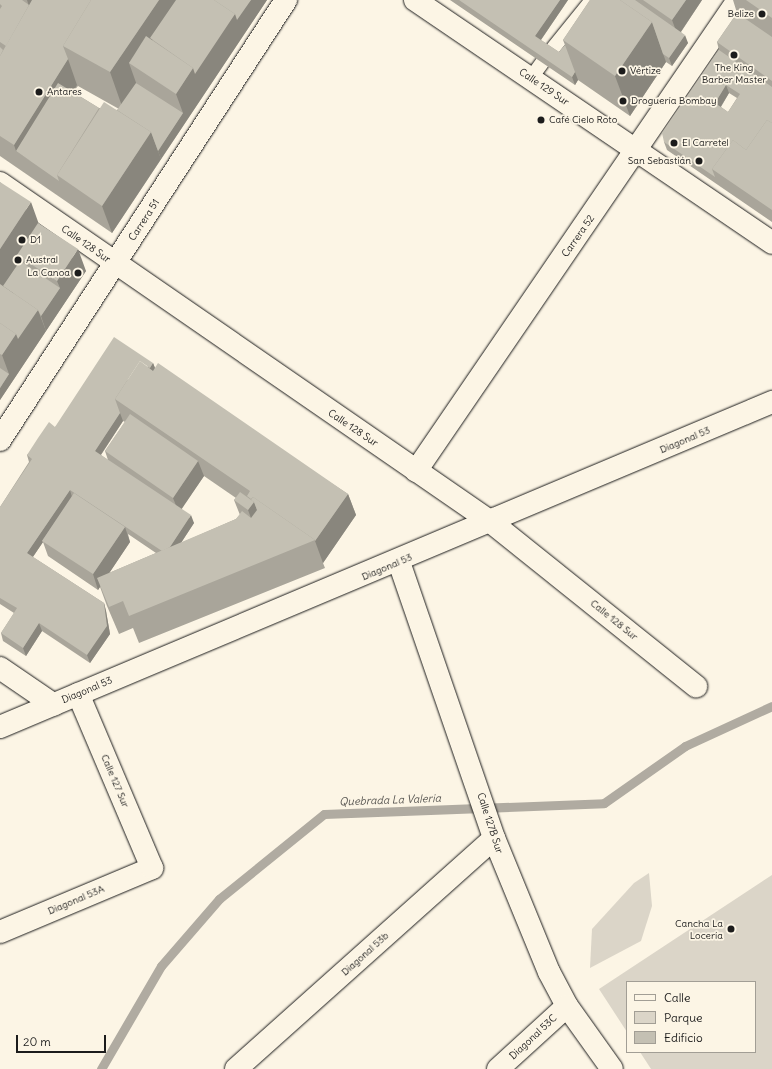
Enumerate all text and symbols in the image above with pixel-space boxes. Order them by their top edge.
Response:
place label: Belize [728,8,754,20]
marker: Belize [757,9,767,19]
marker: The King Barber Master [729,50,739,60]
place label: The King Barber Master [702,61,766,84]
place label: Vértize [630,65,661,77]
street label: Calle 129 Sur [517,66,571,108]
marker: Vértize [617,66,627,76]
place label: Antares [47,86,82,98]
marker: Antares [34,87,44,97]
place label: Droguería Bombay [631,95,717,107]
marker: Droguería Bombay [618,96,628,106]
place label: Café Cielo Roto [549,114,617,126]
marker: Café Cielo Roto [536,115,546,125]
place label: El Carretel [682,137,729,149]
marker: El Carretel [669,138,679,148]
place label: San Sebastián [628,155,691,167]
marker: San Sebastián [694,156,704,166]
street label: Carrera 51 [126,197,162,243]
street label: Carrera 52 [559,213,597,259]
street label: Calle 128 Sur [59,223,113,265]
place label: D1 [30,234,41,246]
marker: D1 [17,235,27,245]
place label: Austral [26,254,58,266]
marker: Austral [13,255,23,265]
place label: La Canoa [27,267,70,279]
marker: La Canoa [73,268,83,278]
street label: Calle 128 Sur [326,407,380,449]
street label: Diagonal 53 [658,424,712,456]
street label: Diagonal 53 [360,551,414,583]
street label: Calle 128 Sur [588,597,640,643]
street label: Diagonal 53 [60,674,114,706]
street label: Calle 127 Sur [98,753,132,809]
street label: Calle 127B Sur [475,791,505,855]
water label: Quebrada La Valeria [339,792,441,808]
street label: Diagonal 53A [46,883,106,917]
place label: Cancha La Locería [675,917,723,940]
marker: Cancha La Locería [726,924,736,934]
street label: Diagonal 53b [339,930,391,978]
legend [626,981,756,1053]
text: Calle [664,990,691,1005]
text: Parque [664,1010,703,1025]
street label: Diagonal 53C [507,1012,559,1062]
scale bar [18,1027,108,1053]
text: Edificio [664,1030,703,1045]
text: 20 m [23,1034,51,1049]

